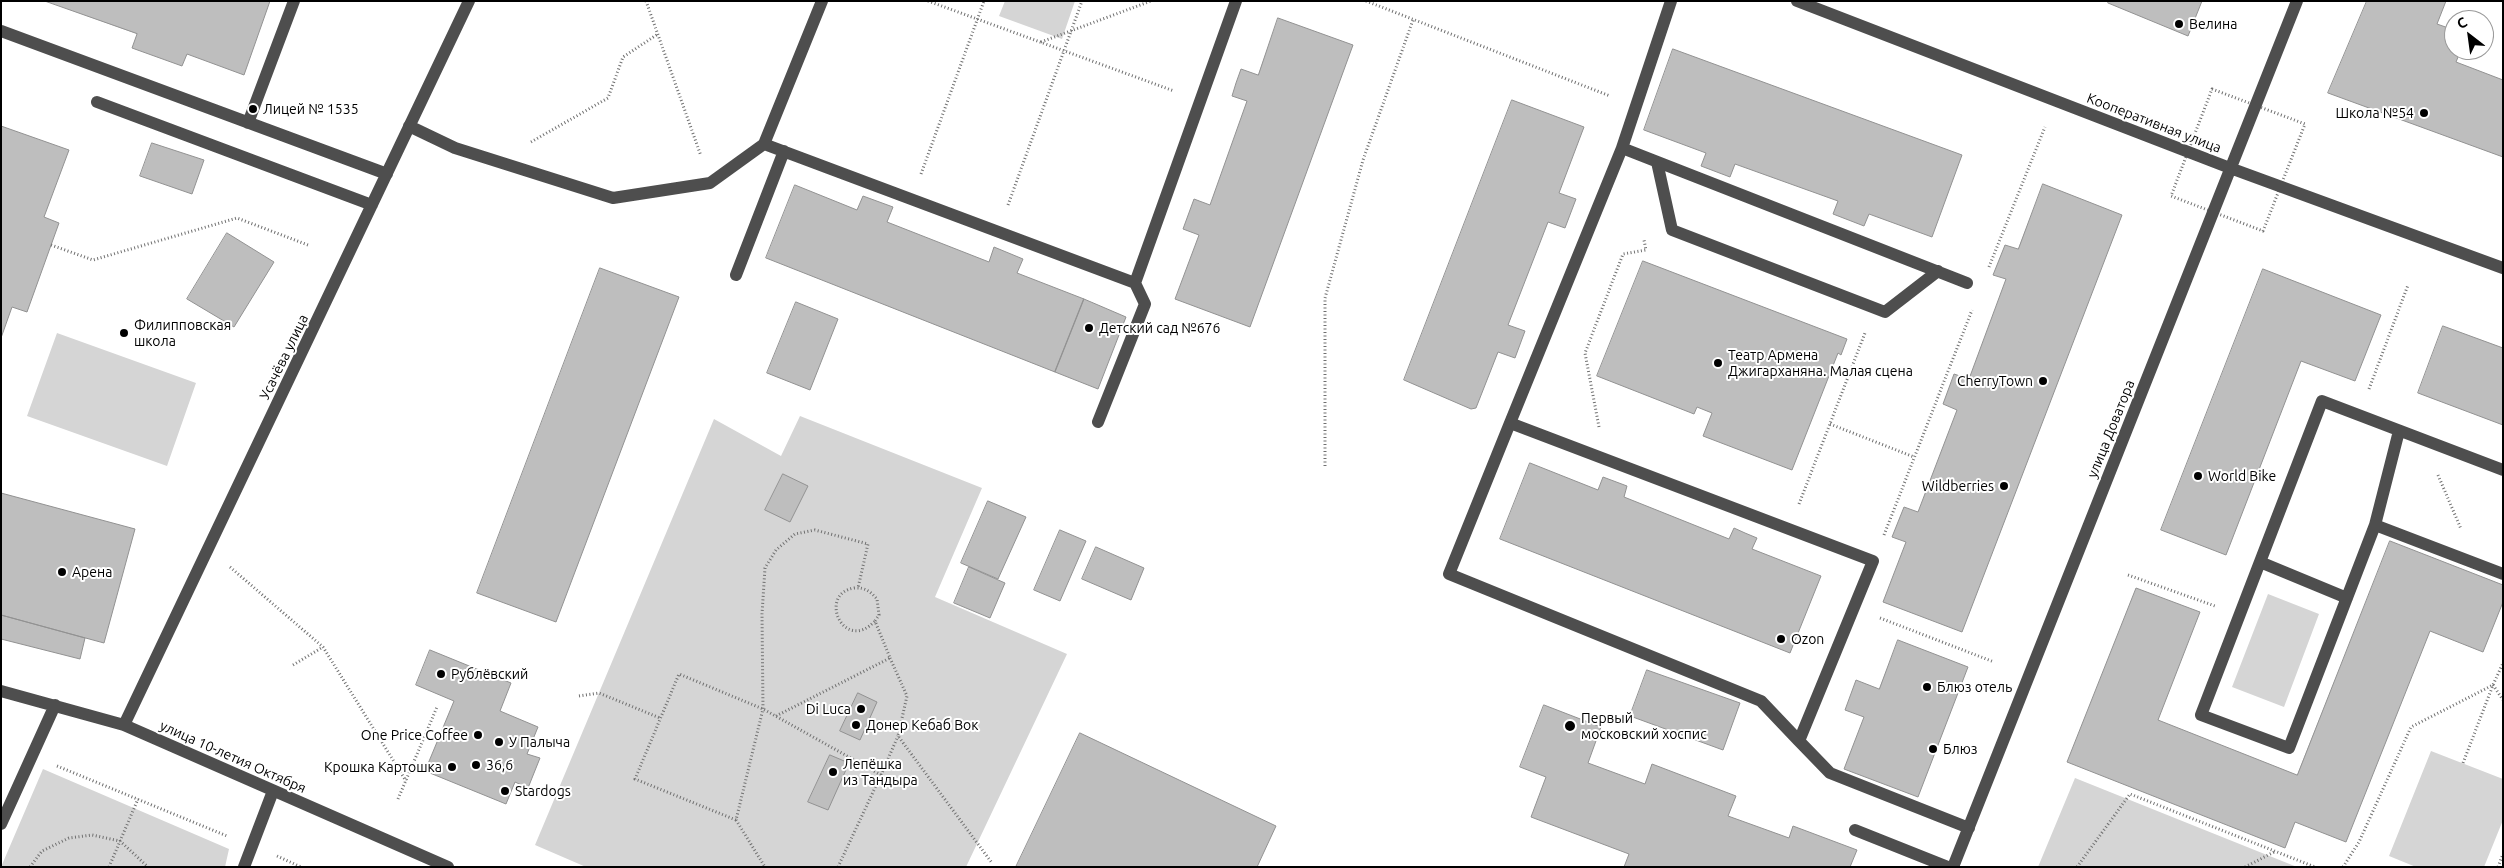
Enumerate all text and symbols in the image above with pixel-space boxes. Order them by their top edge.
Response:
north arrow [2444,10,2494,60]
text: С [2454,14,2470,32]
place label: Велина [2189,16,2237,32]
marker: Велина [2173,18,2185,30]
street label: Кооперативная улица [2084,90,2224,156]
place label: Лицей № 1535 [263,101,359,117]
marker: Лицей № 1535 [247,103,259,115]
place label: Школа №54 [2335,105,2414,121]
marker: Школа №54 [2418,107,2430,119]
street label: Усачёва улица [256,312,312,402]
place label: Филипповская школа [134,317,231,350]
place label: Детский сад №676 [1099,320,1220,336]
marker: Детский сад №676 [1083,322,1095,334]
marker: Филипповская школа [118,327,130,339]
place label: Театр Армена Джигарханяна. Малая сцена [1728,347,1913,380]
marker: Театр Армена Джигарханяна. Малая сцена [1712,357,1724,369]
place label: CherryTown [1957,373,2033,389]
marker: CherryTown [2037,375,2049,387]
street label: улица Доватора [2084,378,2138,480]
place label: World Bike [2208,468,2276,484]
marker: World Bike [2192,470,2204,482]
place label: Wildberries [1922,478,1994,494]
marker: Wildberries [1998,480,2010,492]
place label: Арена [72,564,112,580]
marker: Арена [56,566,68,578]
place label: Ozon [1791,631,1824,647]
marker: Ozon [1775,633,1787,645]
place label: Рублёвский [451,666,528,682]
marker: Рублёвский [435,668,447,680]
place label: Блюз отель [1937,679,2012,695]
marker: Блюз отель [1921,681,1933,693]
place label: Di Luca [806,701,851,717]
marker: Di Luca [855,703,867,715]
place label: Первый московский хоспис [1581,710,1707,742]
street label: улица 10-летия Октября [157,717,309,797]
place label: Донер Кебаб Вок [866,717,978,733]
marker: Донер Кебаб Вок [850,719,862,731]
marker: Первый московский хоспис [1563,719,1577,733]
place label: One Price Coffee [361,727,468,743]
marker: One Price Coffee [472,729,484,741]
place label: У Палыча [509,734,570,750]
marker: У Палыча [493,736,505,748]
place label: Блюз [1943,741,1977,757]
marker: Блюз [1927,743,1939,755]
place label: Лепёшка из Тандыра [843,756,918,789]
place label: 36,6 [486,757,513,773]
place label: Крошка Картошка [324,759,442,775]
marker: 36,6 [470,759,482,771]
marker: Крошка Картошка [446,761,458,773]
marker: Лепёшка из Тандыра [827,766,839,778]
place label: Stardogs [515,783,571,799]
marker: Stardogs [499,785,511,797]

